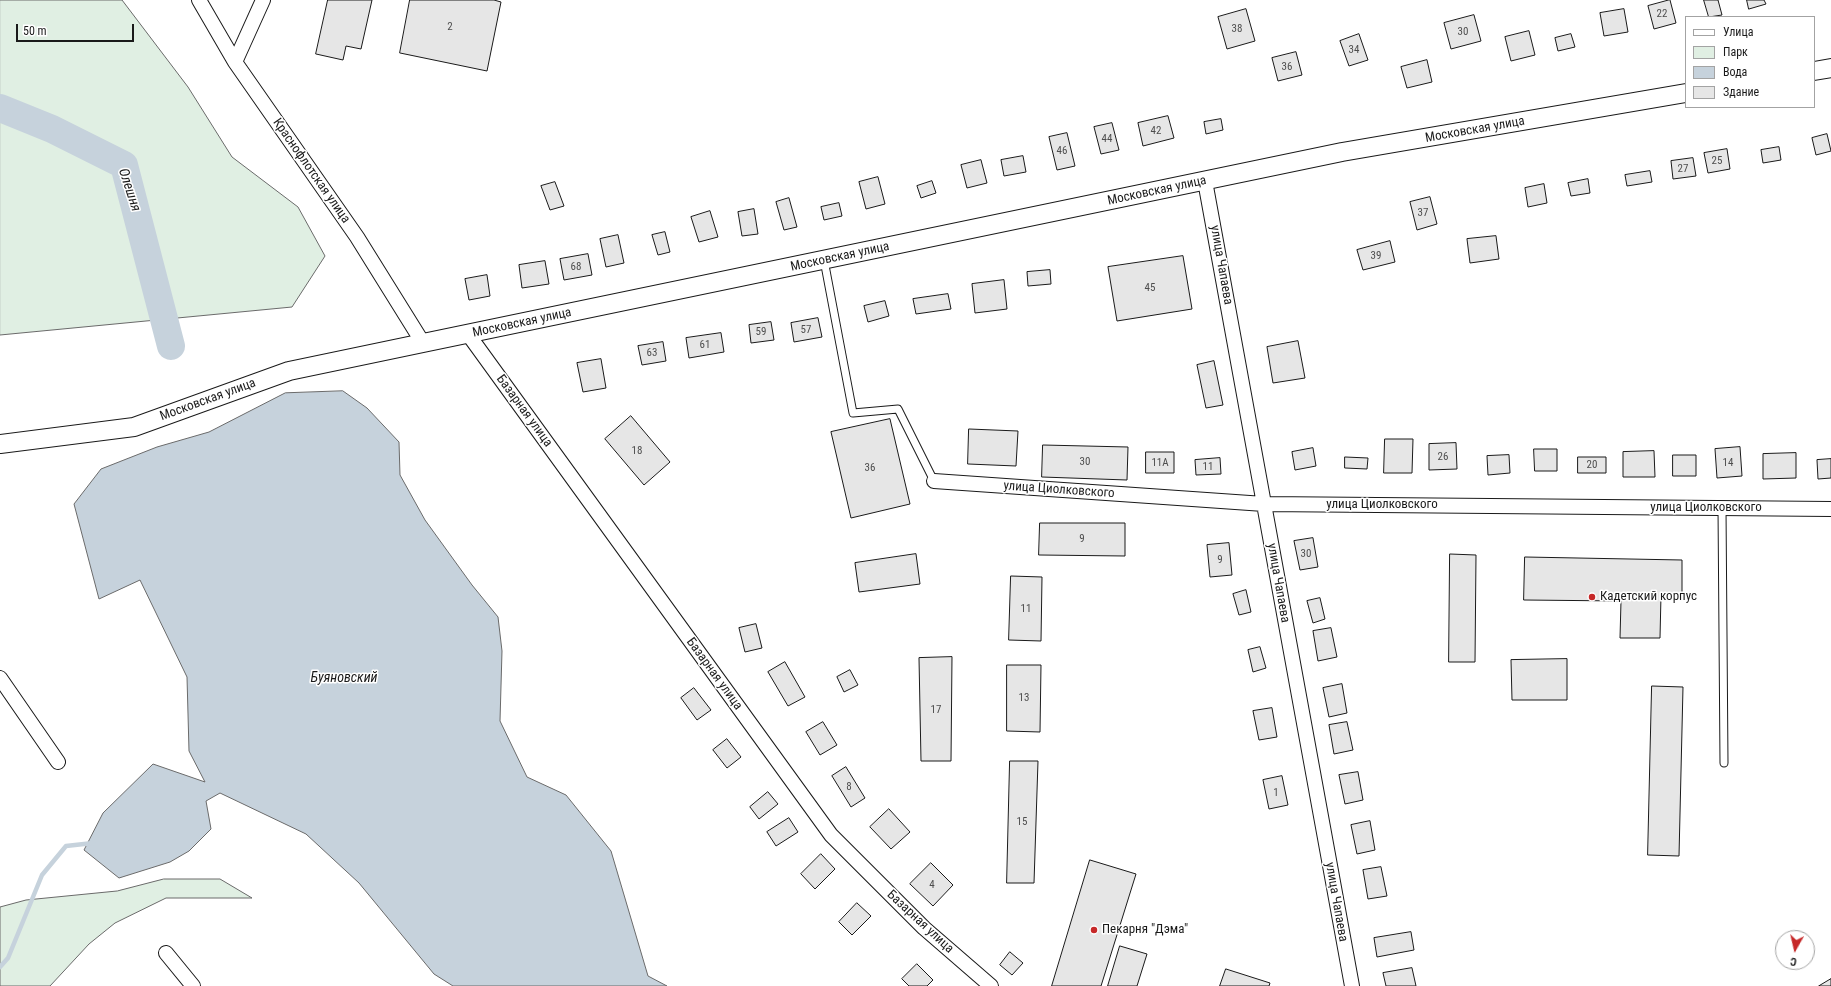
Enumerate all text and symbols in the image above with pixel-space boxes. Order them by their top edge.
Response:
house number: 22 [1657,7,1667,21]
scale bar [18,16,136,42]
legend [1685,16,1815,108]
house number: 2 [447,20,453,34]
house number: 38 [1232,22,1242,36]
text: 50 m [23,24,47,38]
house number: 30 [1458,25,1468,39]
text: Улица [1723,25,1753,39]
house number: 34 [1349,43,1359,57]
text: Парк [1723,45,1748,59]
house number: 36 [1282,60,1292,74]
text: Вода [1723,65,1747,79]
text: Здание [1723,85,1759,99]
street label: Московская улица [1424,114,1526,146]
street label: Краснофлотская улица [269,116,353,226]
house number: 42 [1151,124,1161,138]
house number: 44 [1102,132,1112,146]
house number: 46 [1057,144,1067,158]
house number: 25 [1712,154,1722,168]
house number: 27 [1678,162,1688,176]
water label: Олешня [114,166,144,214]
street label: Московская улица [1106,173,1208,209]
house number: 37 [1418,206,1428,220]
street label: улица Чапаева [1206,224,1236,306]
street label: Московская улица [789,239,891,275]
house number: 39 [1371,249,1381,263]
house number: 68 [571,260,581,274]
house number: 45 [1145,281,1155,295]
street label: Московская улица [471,305,573,341]
house number: 57 [801,323,811,337]
house number: 59 [756,325,766,339]
house number: 61 [700,338,710,352]
house number: 63 [647,346,657,360]
street label: Базарная улица [493,372,555,450]
street label: Московская улица [158,375,258,425]
house number: 18 [632,444,642,458]
house number: 26 [1438,450,1448,464]
house number: 30 [1080,455,1090,469]
house number: 11А [1151,456,1169,470]
house number: 14 [1723,456,1733,470]
house number: 20 [1587,458,1597,472]
house number: 11 [1203,460,1213,474]
house number: 36 [865,461,875,475]
street label: улица Циолковского [1003,478,1115,502]
street label: улица Циолковского [1326,497,1438,513]
street label: улица Циолковского [1650,500,1762,516]
house number: 9 [1079,532,1085,546]
street label: улица Чапаева [1263,542,1293,624]
house number: 30 [1301,547,1311,561]
house number: 9 [1217,553,1223,567]
place label: Кадетский корпус [1600,589,1697,605]
marker: Кадетский корпус [1587,592,1597,602]
house number: 11 [1021,602,1031,616]
street label: Базарная улица [683,635,745,713]
water label: Буяновский [311,670,377,686]
house number: 13 [1019,691,1029,705]
house number: 17 [931,703,941,717]
house number: 8 [846,780,852,794]
house number: 1 [1273,786,1279,800]
house number: 15 [1017,815,1027,829]
street label: улица Чапаева [1321,861,1351,943]
house number: 4 [929,878,935,892]
street label: Базарная улица [883,887,957,957]
place label: Пекарня "Дэма" [1102,922,1188,938]
marker: Пекарня "Дэма" [1089,925,1099,935]
north arrow [1775,930,1815,970]
text: С [1789,955,1797,968]

